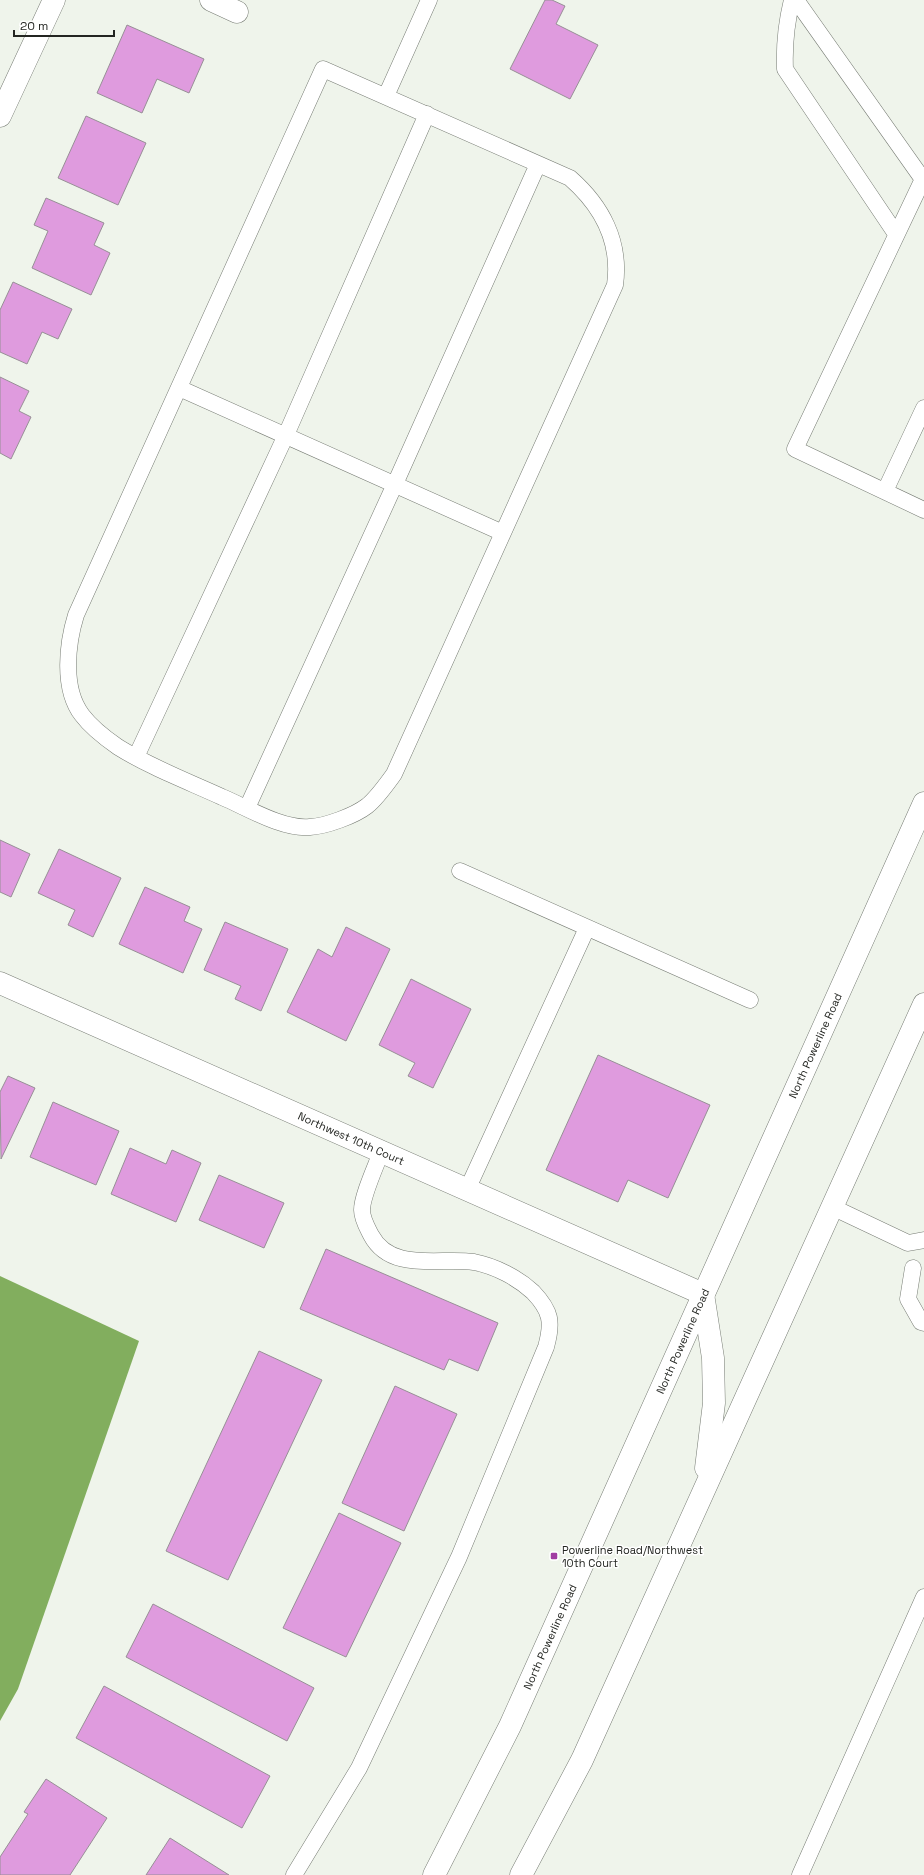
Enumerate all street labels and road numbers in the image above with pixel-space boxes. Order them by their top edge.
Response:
street label: North Powerline Road [785,991,845,1100]
street label: Northwest 10th Court [296,1109,407,1168]
street label: North Powerline Road [653,1286,712,1396]
street label: North Powerline Road [520,1582,580,1692]

